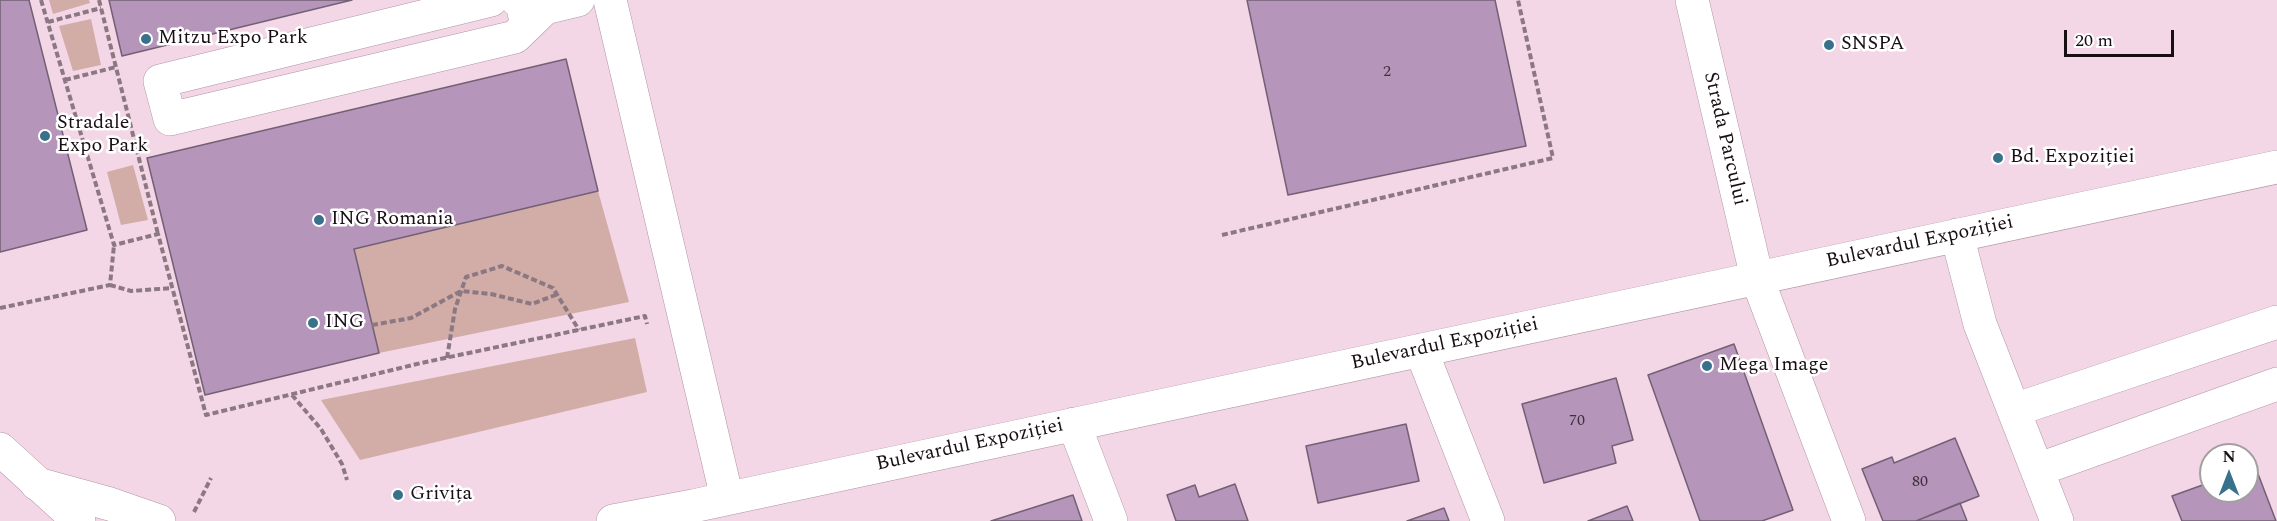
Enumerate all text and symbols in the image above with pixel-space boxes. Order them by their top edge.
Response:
scale bar [2067,18,2176,56]
place label: Mitzu Expo Park [158,27,308,51]
text: 20 m [2075,27,2113,54]
marker: Mitzu Expo Park [139,32,153,46]
place label: SNSPA [1841,33,1904,57]
marker: SNSPA [1822,38,1836,52]
house number: 2 [1383,63,1391,83]
street label: Strada Parcului [1697,70,1751,208]
place label: Stradale Expo Park [57,112,148,159]
marker: Stradale Expo Park [38,129,52,143]
place label: Bd. Expoziției [2010,146,2135,170]
marker: Bd. Expoziției [1991,151,2005,165]
place label: ING Romania [331,208,454,232]
street label: Bulevardul Expoziției [1824,211,2016,275]
marker: ING Romania [312,213,326,227]
place label: ING [325,311,364,335]
street label: Bulevardul Expoziției [1349,313,1541,377]
marker: ING [306,316,320,330]
place label: Mega Image [1719,354,1828,378]
marker: Mega Image [1700,359,1714,373]
house number: 70 [1569,412,1585,432]
street label: Bulevardul Expoziției [874,414,1066,478]
north arrow [2199,443,2259,503]
text: N [2222,445,2236,469]
house number: 80 [1912,473,1928,493]
place label: Grivița [410,483,472,507]
marker: Grivița [391,488,405,502]

